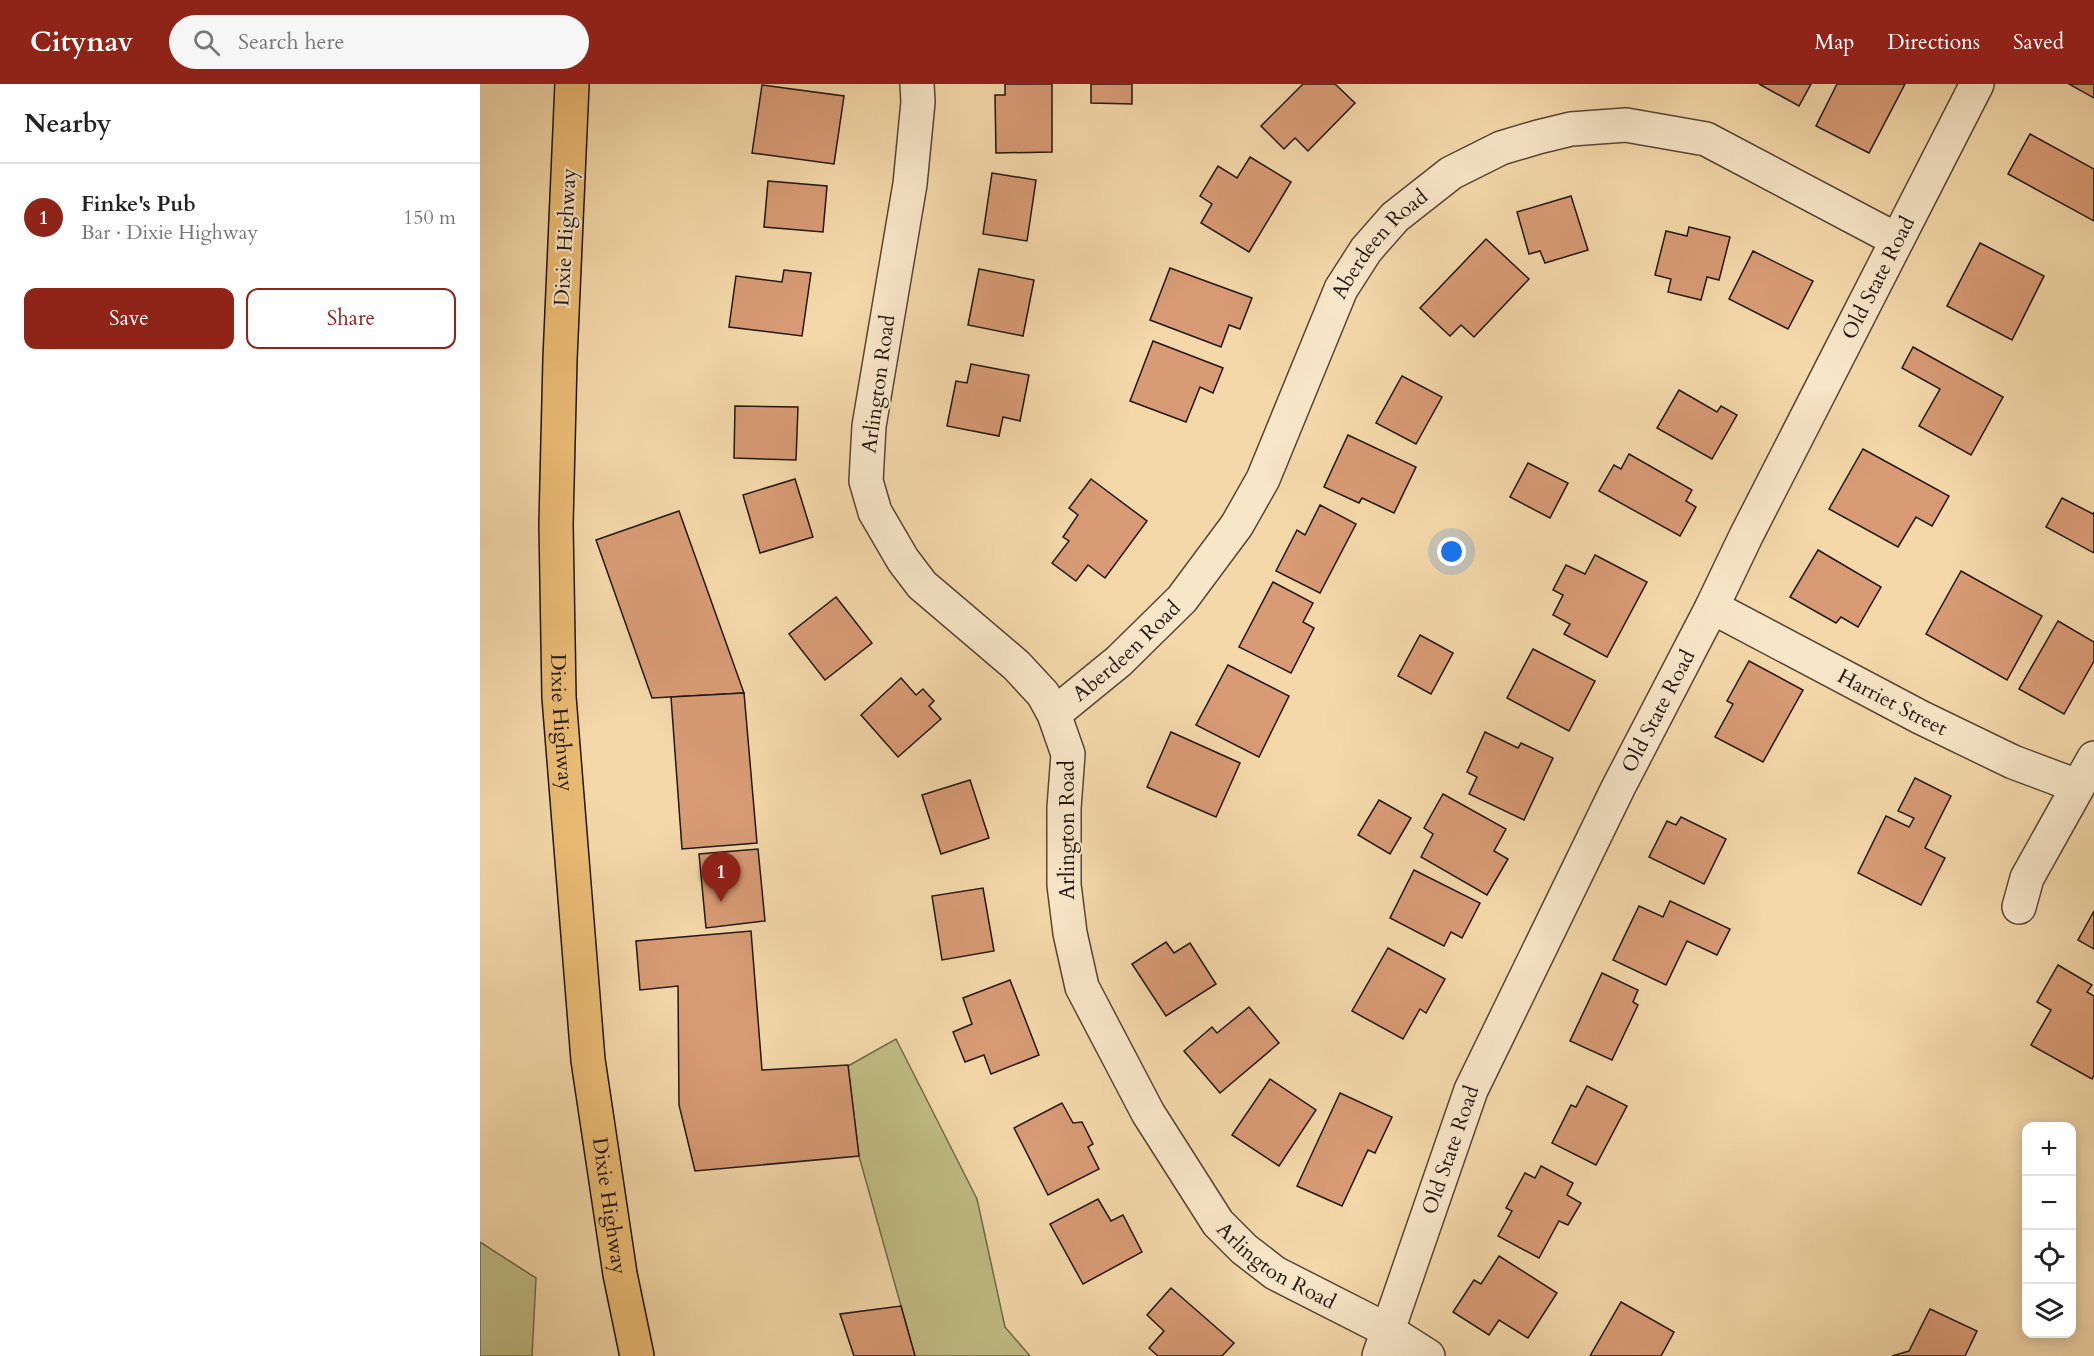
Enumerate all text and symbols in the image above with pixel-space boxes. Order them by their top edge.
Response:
search box [169,15,589,69]
text: Citynav [30,23,133,61]
icon: search [190,26,223,59]
text: Search here [238,27,345,57]
text: Map [1814,28,1854,57]
text: Directions [1887,28,1980,57]
text: Saved [2013,28,2064,57]
text: Nearby [24,106,112,141]
street label: Dixie Highway [547,167,584,307]
street label: Aberdeen Road [1324,183,1434,303]
text: Finke's Pub [81,189,196,219]
text: 1 [38,204,49,231]
text: 150 m [403,204,456,231]
street label: Old State Road [1835,211,1922,345]
text: Bar · Dixie Highway [81,219,258,246]
button: Save [24,288,234,349]
button: Share [246,288,456,349]
street label: Arlington Road [854,313,903,455]
your location [1437,537,1466,566]
street label: Aberdeen Road [1066,594,1187,708]
street label: Old State Road [1615,645,1702,778]
street label: Dixie Highway [543,653,581,793]
street label: Harriet Street [1832,662,1952,743]
street label: Arlington Road [1053,760,1082,900]
pin: 1 [702,852,740,902]
street label: Old State Road [1415,1082,1486,1218]
map controls [2022,1122,2076,1338]
button: + [2022,1122,2076,1176]
street label: Dixie Highway [585,1135,634,1276]
button: − [2022,1176,2076,1230]
street label: Arlington Road [1210,1216,1341,1317]
button: locate [2022,1230,2076,1284]
button: layers [2022,1284,2076,1338]

